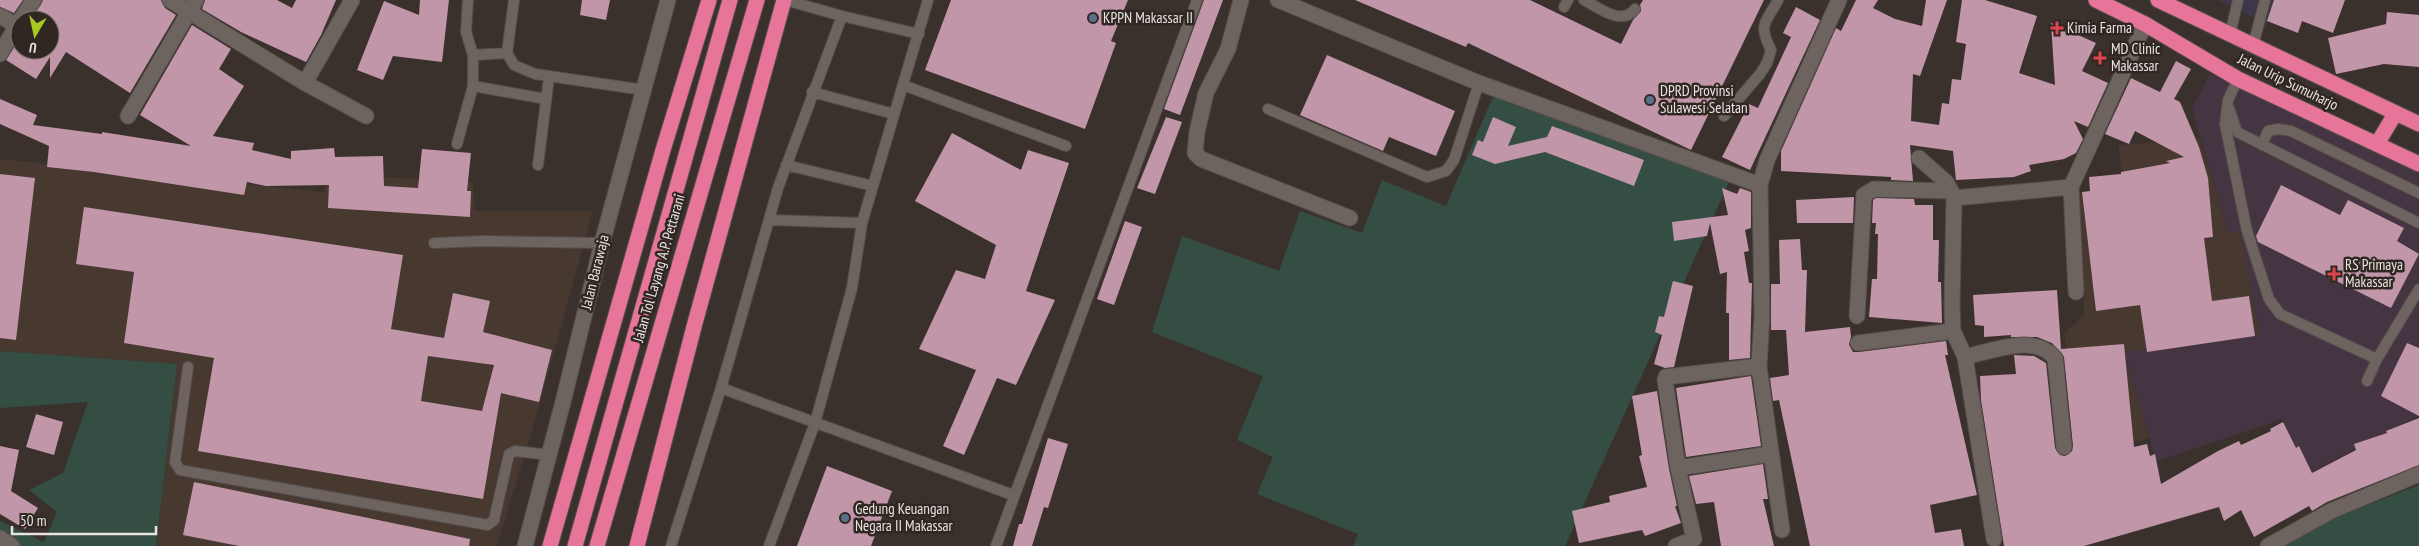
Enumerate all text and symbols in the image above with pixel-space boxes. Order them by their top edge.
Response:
place label: KPPN Makassar II [1103,8,1193,27]
north arrow [10,10,60,60]
marker: KPPN Makassar II [1087,12,1099,24]
place label: Kimia Farma [2067,18,2132,37]
marker: Kimia Farma [2051,22,2063,34]
text: U [28,38,38,57]
place label: MD Clinic Makassar [2111,39,2161,75]
street label: Jalan Urip Sumuharjo [2234,49,2342,114]
marker: MD Clinic Makassar [2093,51,2107,65]
place label: DPRD Provinsi Sulawesi Selatan [1660,81,1748,117]
marker: DPRD Provinsi Sulawesi Selatan [1644,94,1656,106]
street label: Jalan Tol Layang A.P. Pettarani [628,192,689,345]
street label: Jalan Barawaja [576,233,613,312]
place label: RS Primaya Makassar [2345,255,2403,291]
marker: RS Primaya Makassar [2327,267,2341,281]
place label: Gedung Keuangan Negara II Makassar [855,499,954,535]
scale bar [12,504,156,536]
text: 50 m [20,511,46,530]
marker: Gedung Keuangan Negara II Makassar [839,512,851,524]

